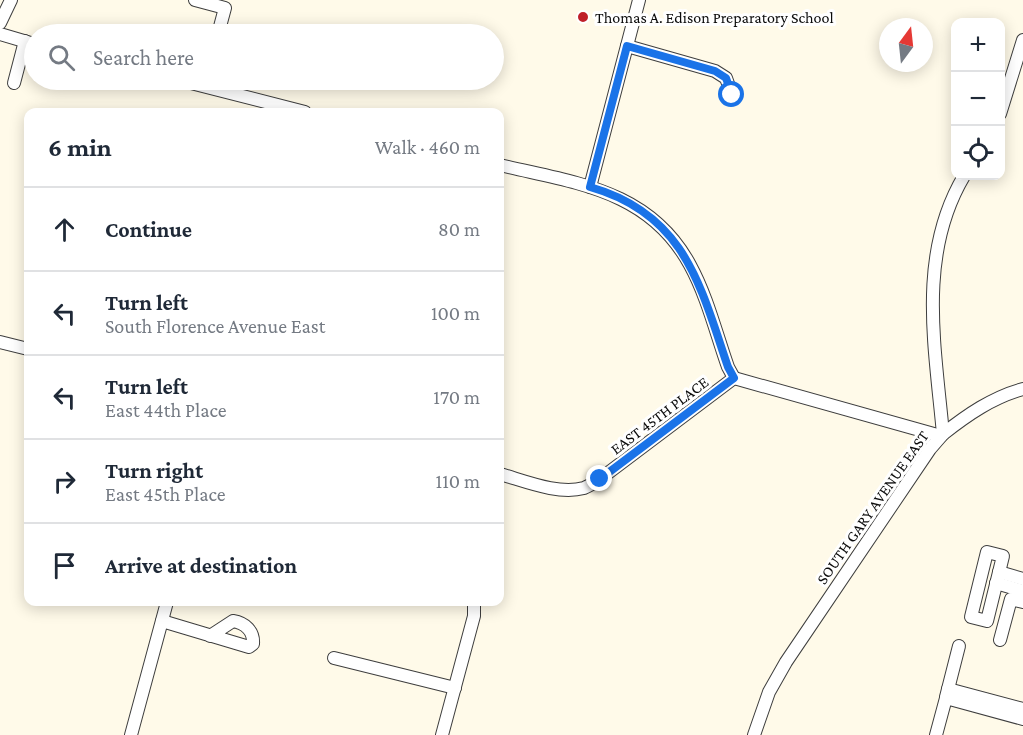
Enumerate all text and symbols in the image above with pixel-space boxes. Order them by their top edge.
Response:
place label: Thomas A. Edison Preparatory School [595,9,834,27]
marker: Thomas A. Edison Preparatory School [576,10,590,24]
north arrow [879,18,933,72]
map controls [951,18,1005,180]
button: + [951,18,1005,72]
search box [24,24,504,90]
icon: search [45,41,78,74]
text: Search here [93,45,194,70]
button: − [951,72,1005,126]
route start [718,81,744,107]
button: locate [951,126,1005,180]
text: 6 min [48,133,112,162]
text: Walk · 460 m [375,136,480,158]
icon: ahead [48,213,81,246]
text: Continue [105,217,192,242]
text: 80 m [438,218,480,240]
text: Turn left [105,290,188,315]
icon: left [48,297,81,330]
text: 100 m [431,302,480,324]
text: South Florence Avenue East [105,315,325,337]
street label: EAST 45TH PLACE [607,373,712,458]
text: Turn left [105,374,188,399]
icon: left [48,381,81,414]
text: 170 m [433,386,480,408]
text: East 44th Place [105,399,226,421]
street label: SOUTH GARY AVENUE EAST [813,427,932,587]
text: Turn right [105,458,203,483]
icon: right [48,465,81,498]
route end [586,465,612,491]
text: 110 m [436,470,480,492]
text: East 45th Place [105,483,225,505]
icon: arrive [48,549,81,582]
text: Arrive at destination [105,553,297,578]

